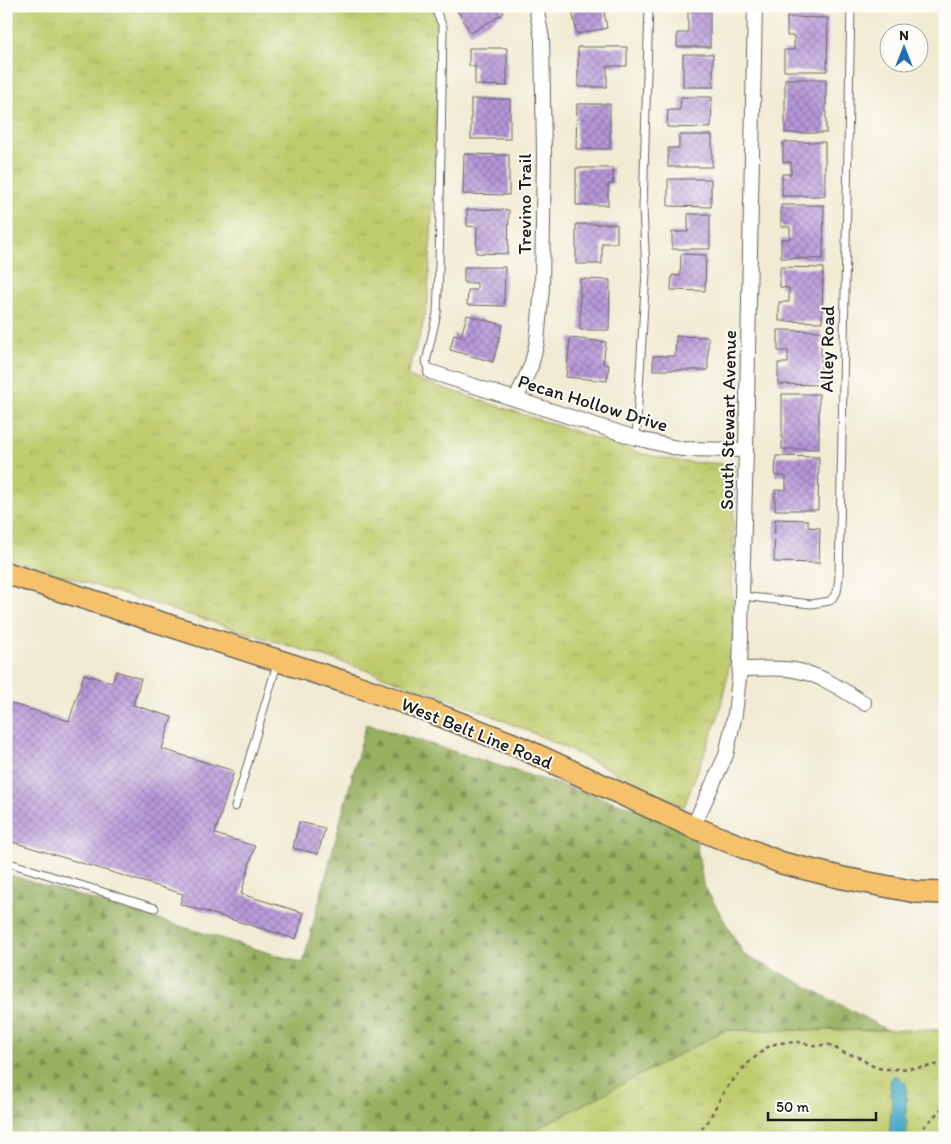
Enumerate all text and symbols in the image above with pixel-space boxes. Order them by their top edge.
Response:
north arrow [878,22,928,72]
text: N [899,27,909,44]
street label: Trevino Trail [513,153,536,255]
street label: Alley Road [815,305,839,393]
street label: South Stewart Avenue [715,330,741,510]
street label: Pecan Hollow Drive [515,369,671,437]
street label: West Belt Line Road [398,692,557,774]
scale bar [768,1089,876,1121]
text: 50 m [776,1098,809,1116]

